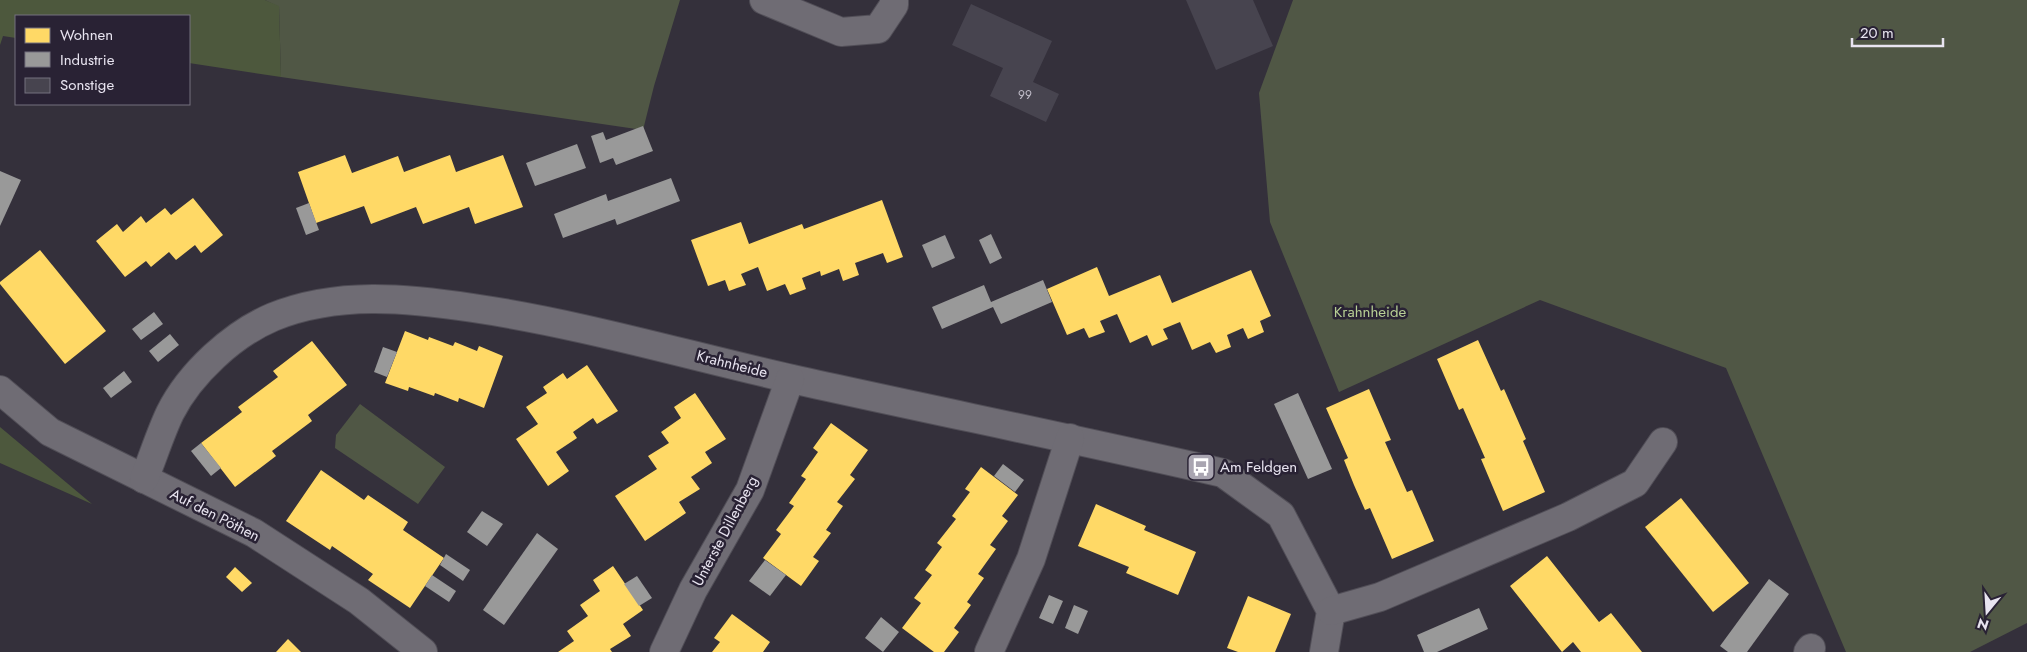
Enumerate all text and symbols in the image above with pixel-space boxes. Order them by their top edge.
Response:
legend [15,15,190,105]
scale bar [1852,15,1943,47]
text: 20 m [1860,22,1894,44]
text: Wohnen [60,24,113,46]
text: Industrie [60,49,115,71]
text: Sonstige [60,74,114,96]
house number: 99 [1018,86,1032,104]
park label: Krahnheide [1334,301,1406,323]
street label: Krahnheide [694,345,770,383]
bus stop icon: Am Feldgen [1186,452,1216,482]
place label: Am Feldgen [1220,456,1297,478]
street label: Unterste Dillenberg [687,472,763,590]
street label: Auf den Pöthen [166,483,264,547]
north arrow [1962,587,2012,637]
text: N [1975,613,1991,636]

